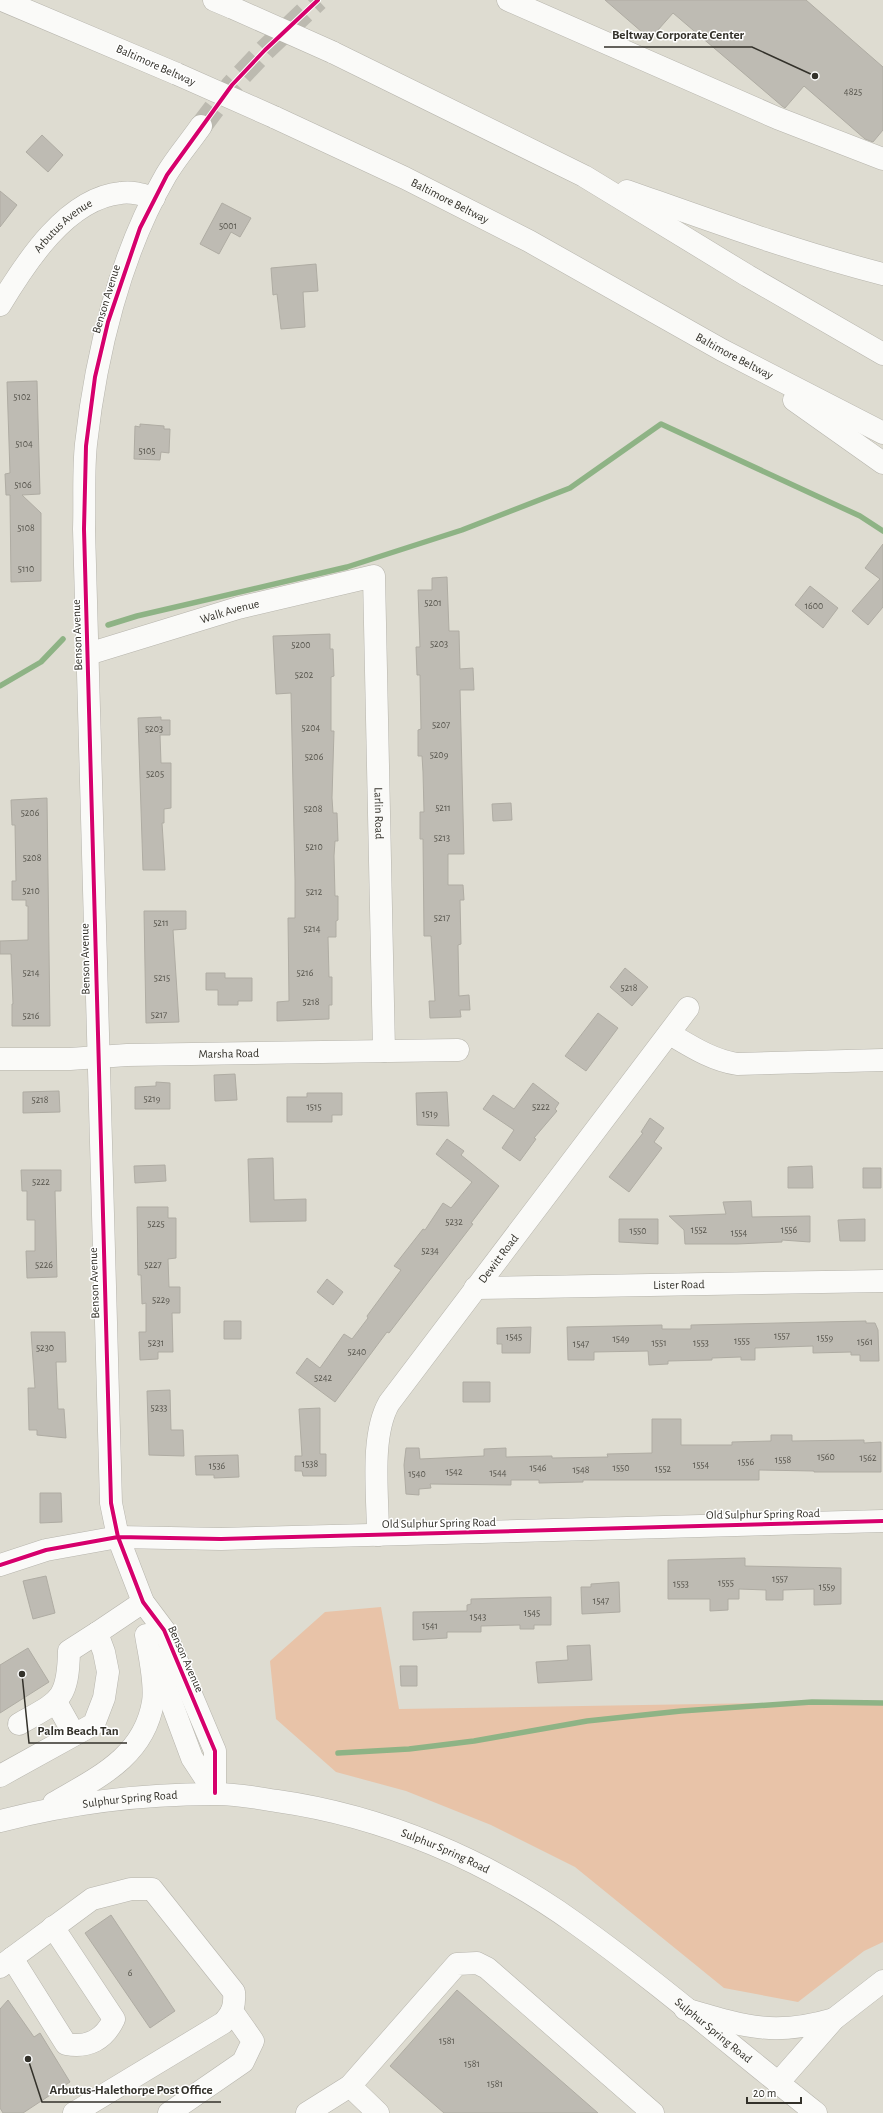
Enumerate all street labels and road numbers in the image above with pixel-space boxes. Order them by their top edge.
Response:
street label: Baltimore Beltway [114,42,197,89]
street label: Baltimore Beltway [409,176,491,226]
street label: Arbutus Avenue [31,197,94,255]
street label: Benson Avenue [90,263,122,335]
street label: Baltimore Beltway [694,330,775,382]
street label: Walk Avenue [199,597,260,625]
street label: Benson Avenue [70,599,84,671]
street label: Larlin Road [372,787,386,840]
street label: Benson Avenue [78,923,92,995]
street label: Marsha Road [198,1047,259,1060]
street label: Dewitt Road [476,1232,521,1285]
street label: Benson Avenue [87,1247,101,1319]
street label: Lister Road [653,1278,705,1291]
street label: Old Sulphur Spring Road [706,1507,820,1521]
street label: Old Sulphur Spring Road [382,1516,496,1530]
street label: Benson Avenue [166,1624,206,1694]
street label: Sulphur Spring Road [82,1789,178,1810]
street label: Sulphur Spring Road [399,1826,492,1875]
street label: Sulphur Spring Road [673,1996,754,2065]

